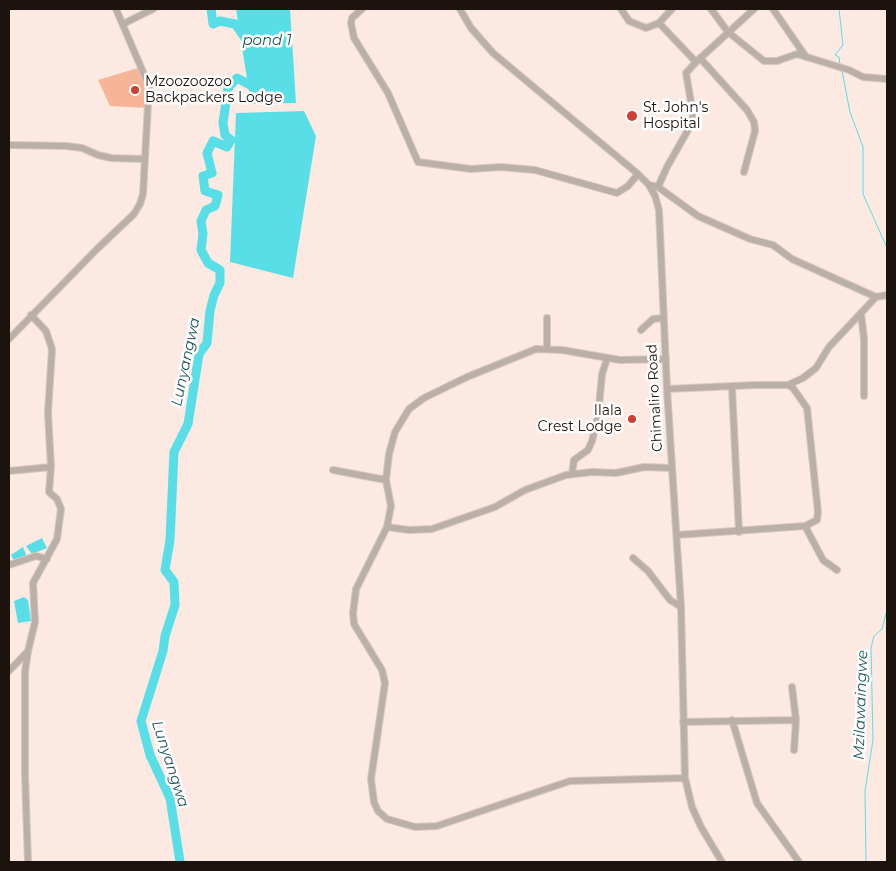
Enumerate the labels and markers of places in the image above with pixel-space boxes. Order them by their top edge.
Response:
place label: Mzoozoozoo Backpackers Lodge [145,74,282,106]
marker: Mzoozoozoo Backpackers Lodge [129,84,141,96]
place label: St. John's Hospital [643,100,708,132]
marker: St. John's Hospital [625,109,639,123]
place label: Ilala Crest Lodge [538,403,622,436]
marker: Ilala Crest Lodge [626,413,638,425]

